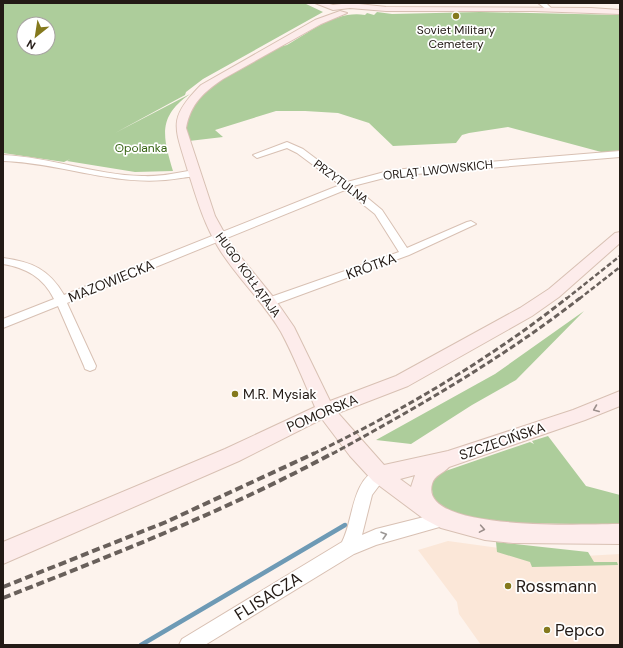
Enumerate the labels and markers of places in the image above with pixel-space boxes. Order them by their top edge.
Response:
marker: Soviet Military Cemetery [451,11,461,21]
place label: Soviet Military Cemetery [417,22,496,52]
place label: M.R. Mysiak [243,385,317,403]
marker: M.R. Mysiak [230,389,240,399]
place label: Rossmann [516,575,597,597]
marker: Rossmann [503,581,513,591]
place label: Pepco [555,619,604,641]
marker: Pepco [542,625,552,635]

